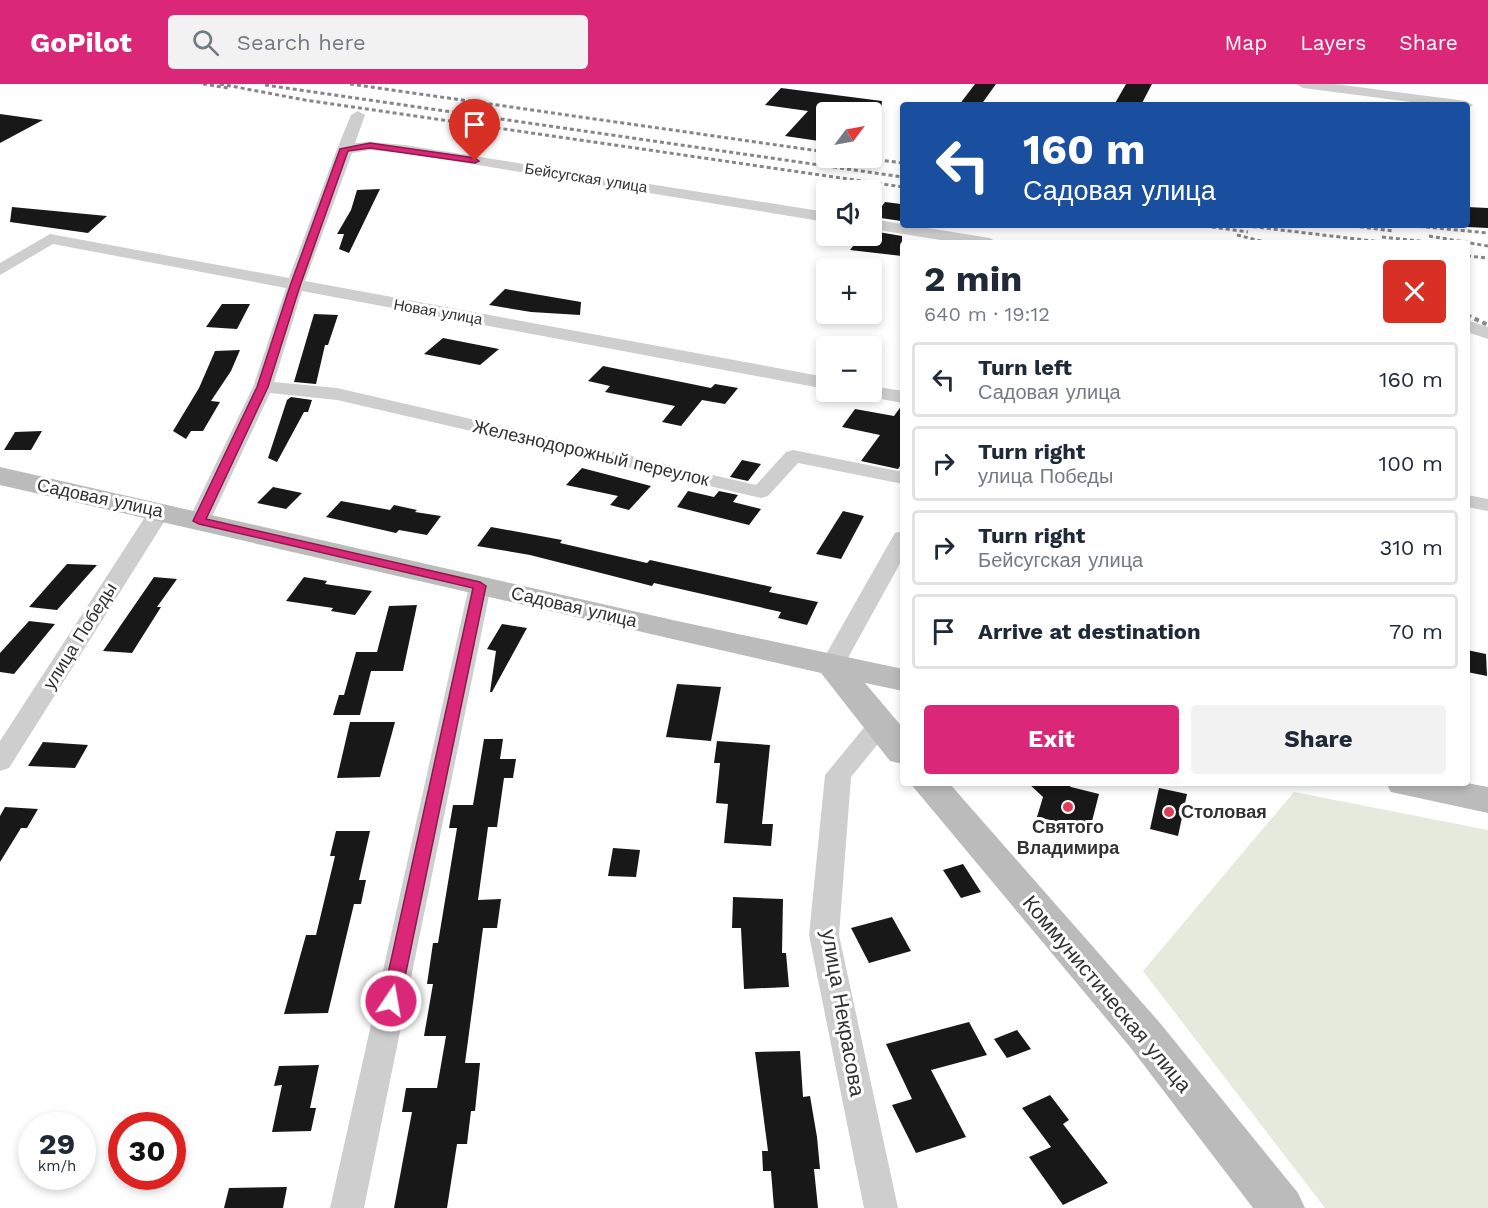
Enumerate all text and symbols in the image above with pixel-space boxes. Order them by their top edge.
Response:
search box [168,15,588,69]
text: GoPilot [30,26,132,59]
icon: search [189,26,222,59]
text: Search here [237,30,366,55]
text: Map [1224,30,1267,55]
text: Layers [1300,30,1366,55]
text: Share [1399,30,1458,55]
pin [449,99,500,161]
north arrow [816,102,882,168]
map controls [816,102,882,402]
icon: arrive [458,108,491,141]
text: 160 m [1023,125,1146,174]
icon: left [924,126,1002,204]
street label: Бейсугская улица [523,159,649,197]
text: Садовая улица [1023,175,1216,207]
button: sound [816,180,882,246]
button: + [816,258,882,324]
text: 2 min [924,258,1022,300]
button: close [1383,260,1446,323]
street label: Новая улица [392,295,484,329]
text: 640 m · 19:12 [924,302,1050,326]
button: − [816,336,882,402]
text: Turn left [978,355,1072,380]
icon: left [927,363,960,396]
text: 160 m [1379,367,1443,392]
text: Садовая улица [978,380,1121,404]
street label: Железнодорожный переулок [471,415,711,490]
text: Turn right [978,439,1085,464]
icon: right [927,447,960,480]
text: 100 m [1379,451,1443,476]
text: улица Победы [978,464,1113,488]
street label: Садовая улица [35,474,166,521]
text: Turn right [978,523,1085,548]
icon: right [927,531,960,564]
text: 310 m [1379,535,1443,560]
text: Бейсугская улица [978,548,1143,572]
street label: улица Победы [38,579,121,693]
street label: Садовая улица [509,582,640,631]
icon: arrive [927,615,960,648]
text: Arrive at destination [978,619,1201,644]
text: 70 m [1389,619,1443,644]
button: Exit [924,705,1179,774]
button: Share [1191,705,1446,774]
marker: Святого Владимира [1061,800,1075,814]
place label: Столовая [1181,801,1267,822]
marker: Столовая [1162,805,1176,819]
place label: Святого Владимира [1017,816,1120,858]
street label: Коммунистическая улица [1018,890,1197,1097]
street label: улица Некрасова [816,927,871,1099]
position arrow [359,969,423,1033]
speed limit sign: 30 [108,1112,186,1190]
text: 29 [39,1126,75,1161]
text: km/h [38,1157,76,1175]

